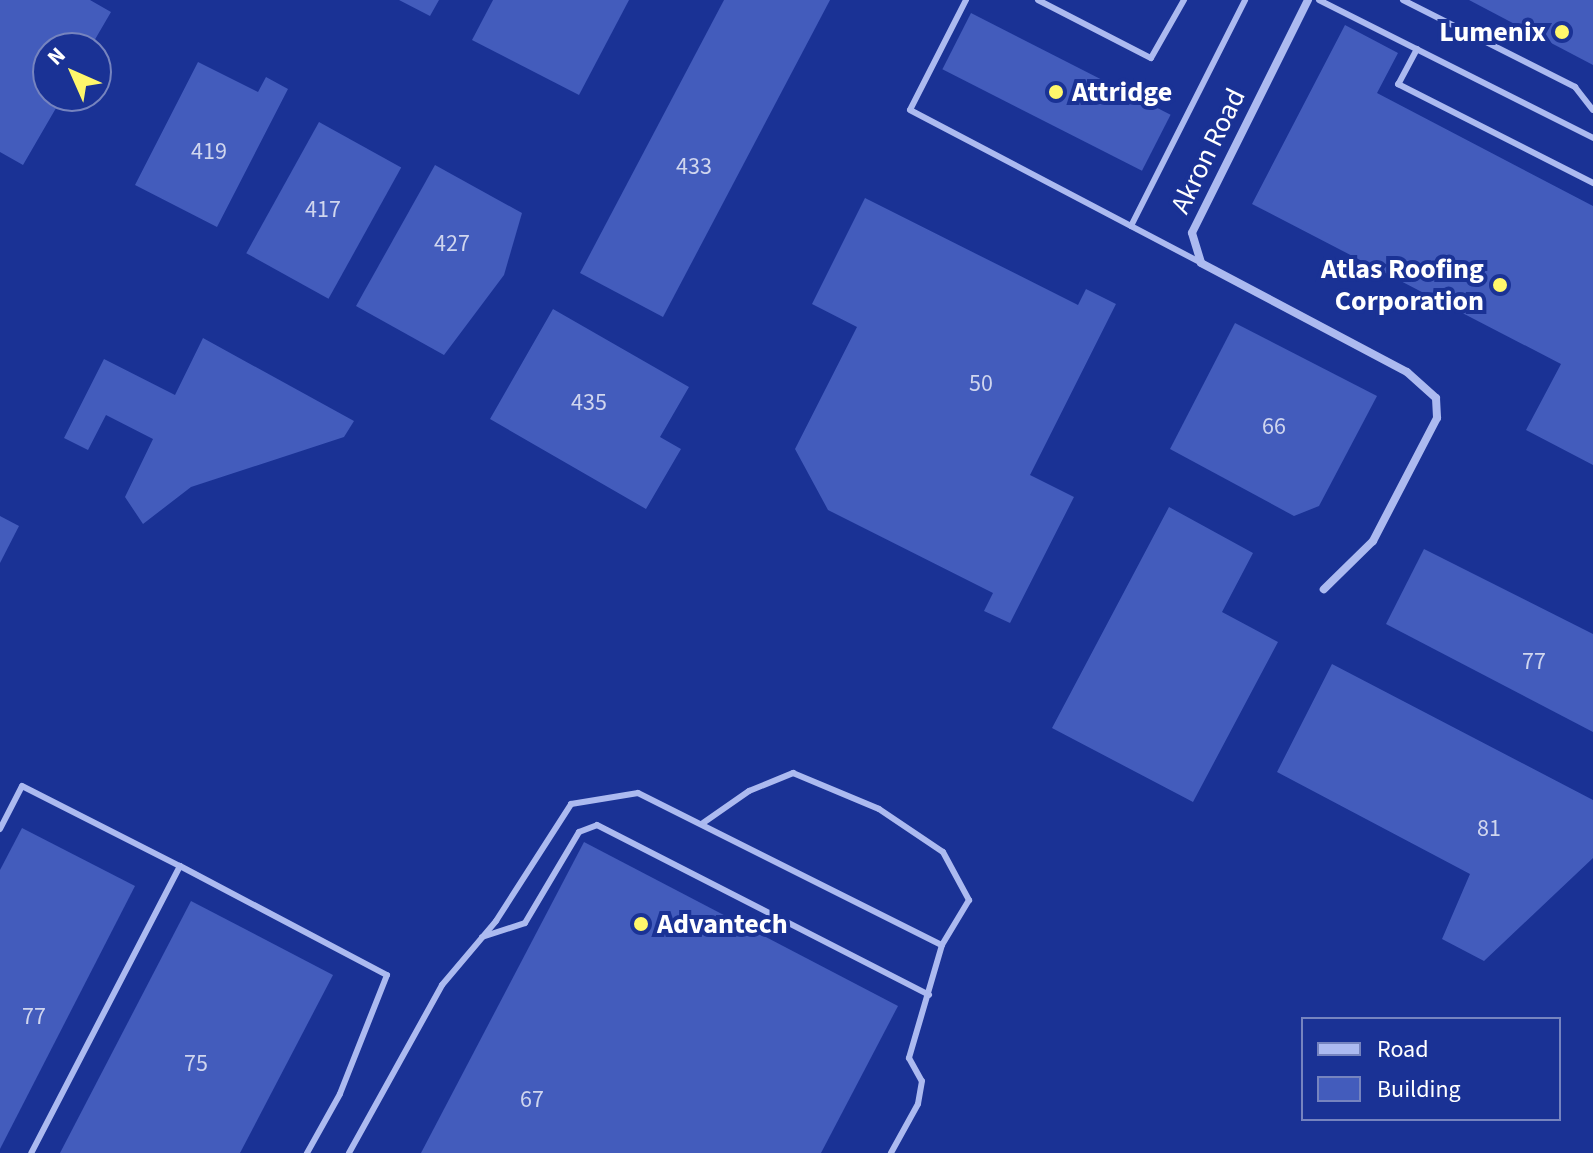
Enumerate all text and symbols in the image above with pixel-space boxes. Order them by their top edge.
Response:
place label: Lumenix [1439,15,1546,49]
marker: Lumenix [1553,23,1571,41]
north arrow [32,32,112,112]
text: N [40,40,73,73]
place label: Attridge [1072,75,1172,109]
marker: Attridge [1047,83,1065,101]
street label: Akron Road [1163,83,1253,219]
house number: 419 [191,138,227,166]
house number: 433 [676,153,712,181]
house number: 417 [305,196,341,224]
house number: 427 [434,230,470,258]
place label: Atlas Roofing Corporation [1321,252,1484,318]
marker: Atlas Roofing Corporation [1491,276,1509,294]
house number: 50 [969,370,993,398]
house number: 435 [571,389,607,417]
house number: 66 [1262,413,1286,441]
house number: 77 [1522,648,1546,676]
house number: 81 [1477,815,1501,843]
place label: Advantech [657,907,788,941]
marker: Advantech [632,915,650,933]
house number: 77 [22,1003,46,1031]
legend [1301,1017,1561,1121]
text: Road [1377,1032,1429,1067]
house number: 75 [184,1050,208,1078]
text: Building [1377,1072,1461,1107]
house number: 67 [520,1086,544,1114]

